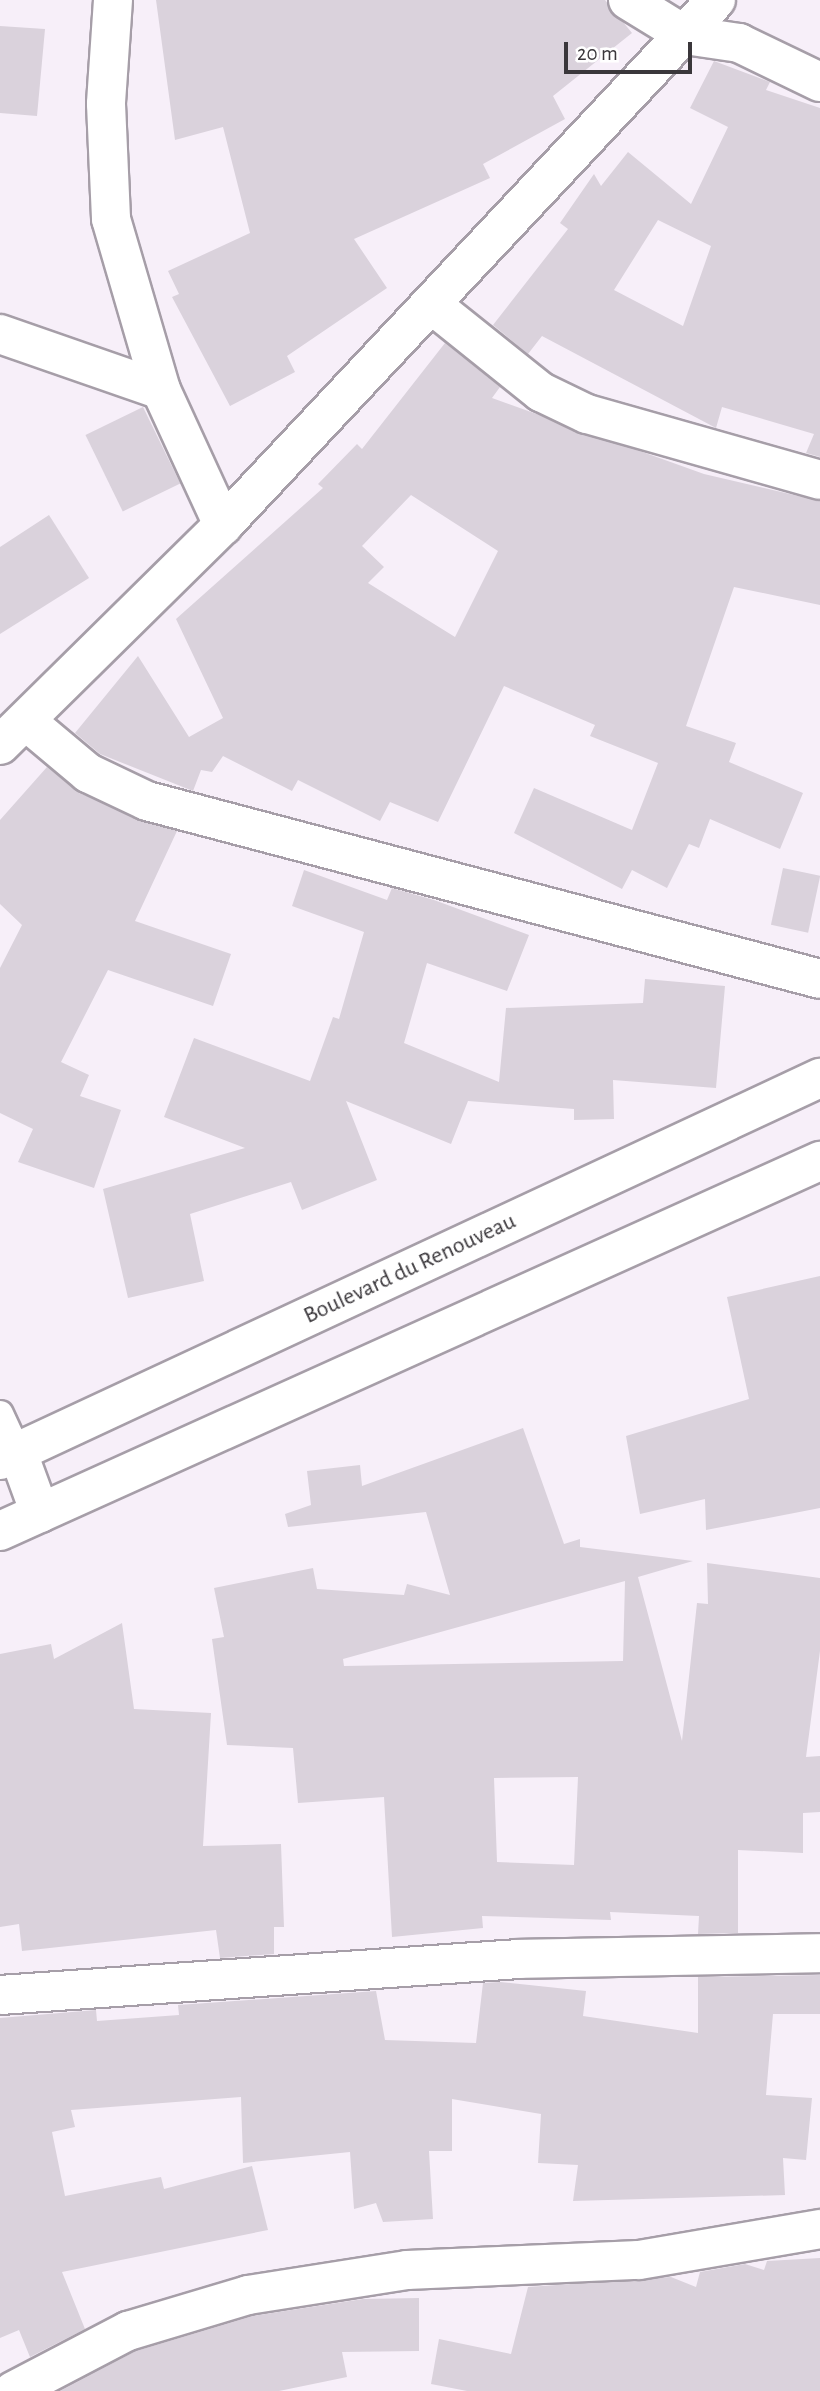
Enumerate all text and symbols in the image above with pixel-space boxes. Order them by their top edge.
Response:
scale bar [568,28,696,72]
text: 20 m [577,43,618,64]
street label: Boulevard du Renouveau [299,1207,521,1331]

